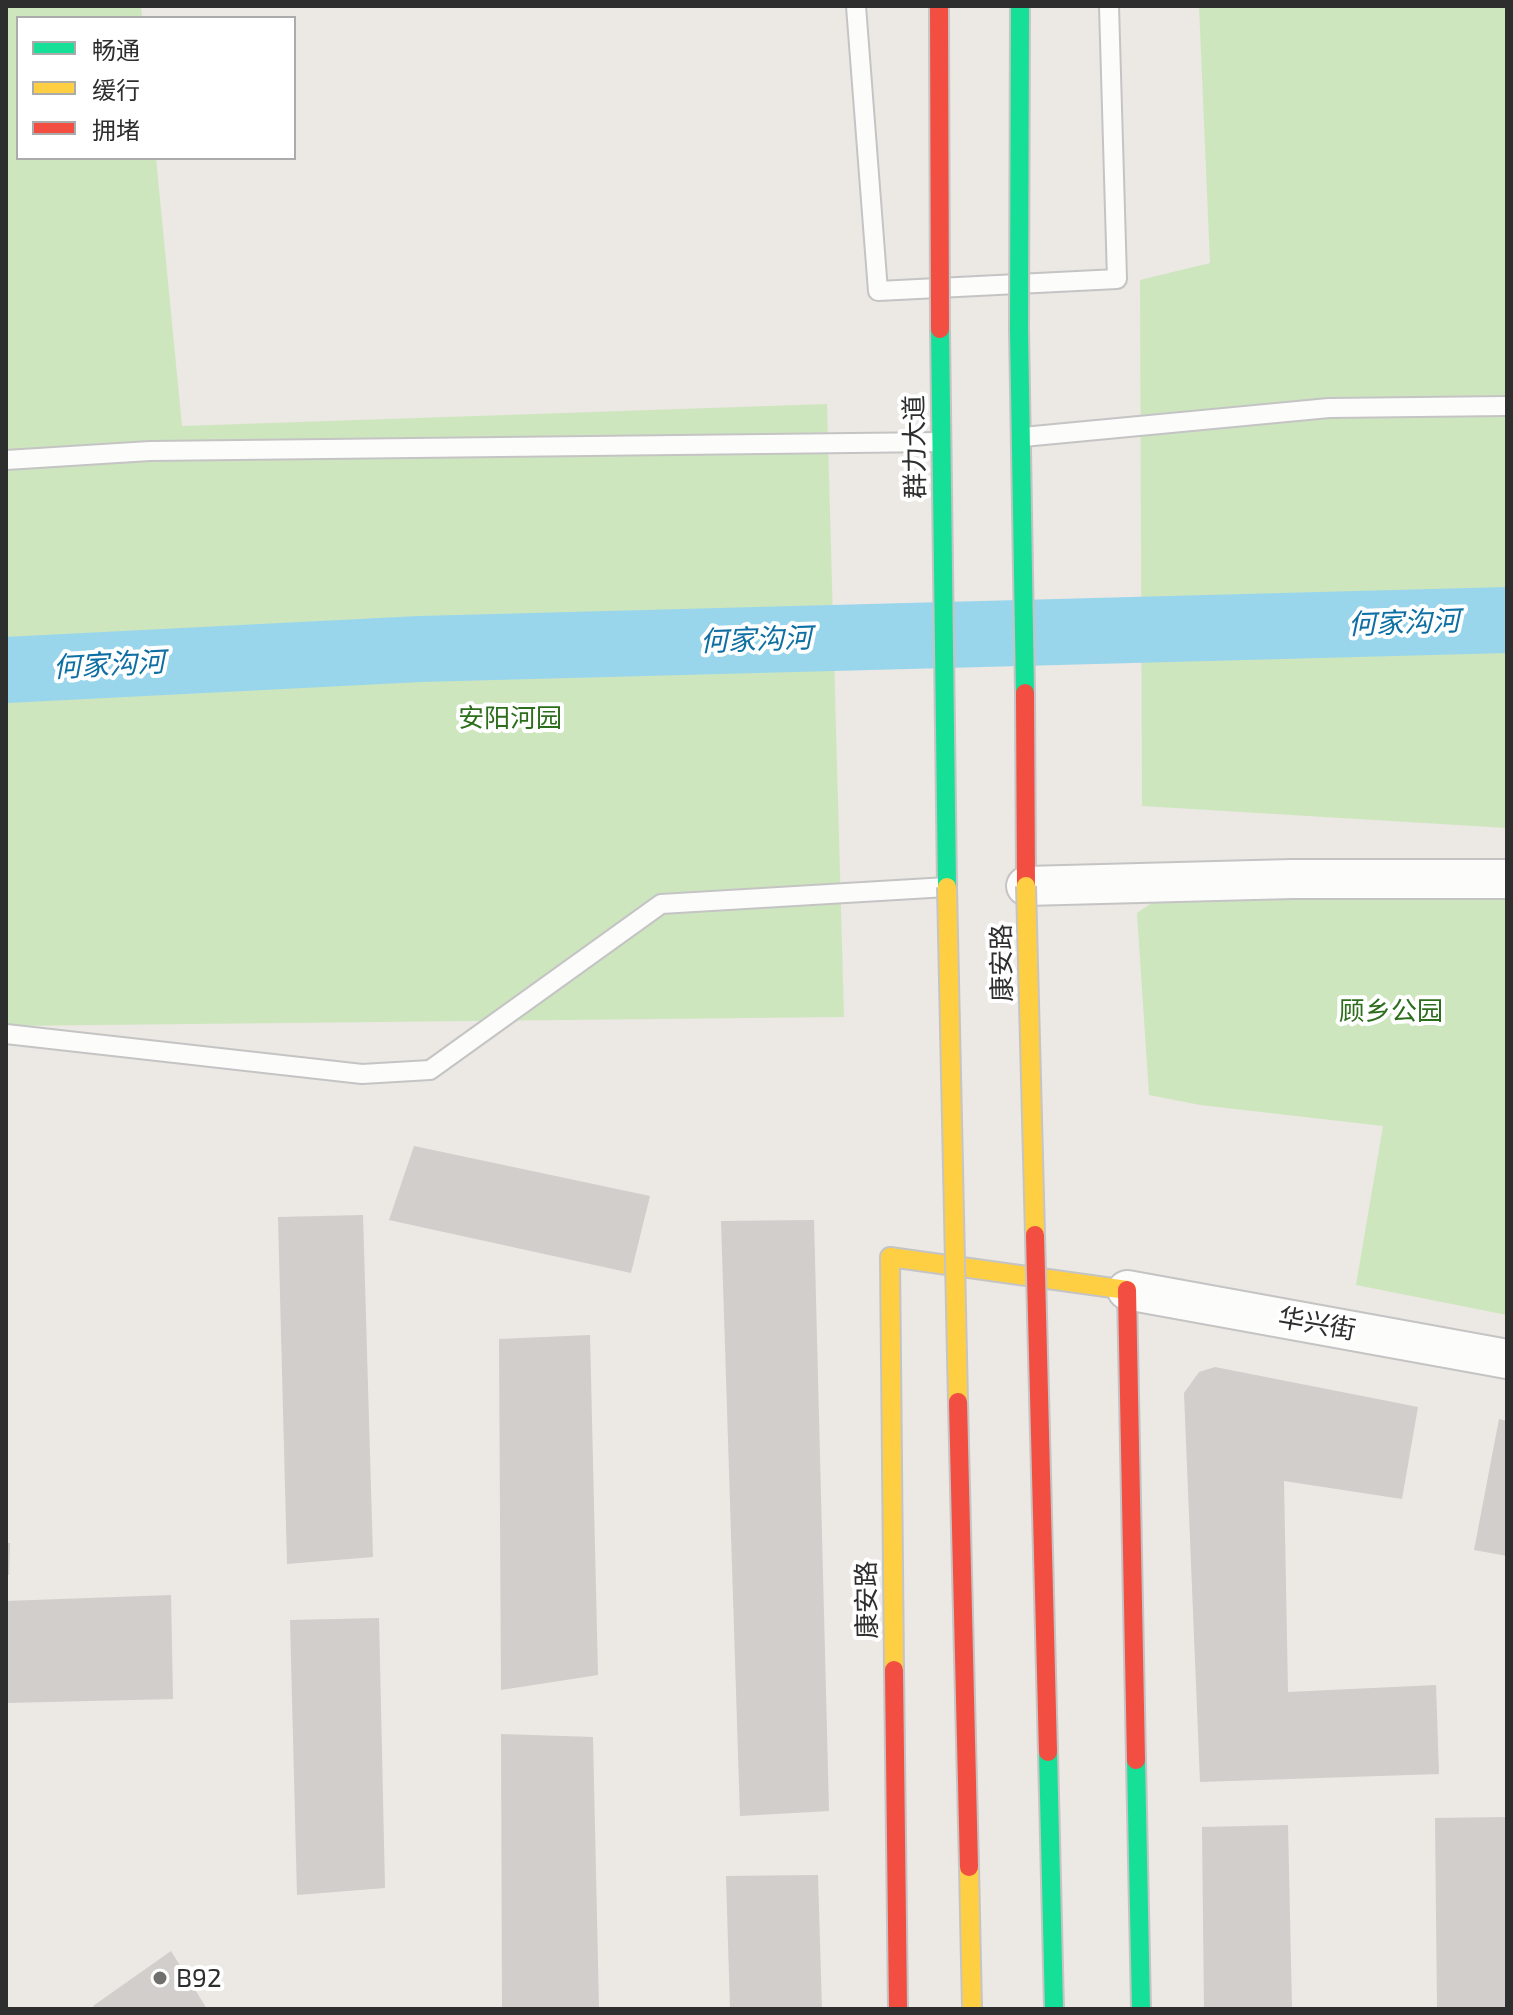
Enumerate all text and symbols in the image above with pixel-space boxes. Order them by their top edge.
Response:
legend [16,16,296,160]
text: 畅通 [92,35,140,64]
text: 缓行 [92,75,140,104]
text: 拥堵 [92,115,140,144]
street label: 群力大道 [898,395,932,499]
water label: 何家沟河 [1347,604,1461,642]
water label: 何家沟河 [699,621,813,659]
water label: 何家沟河 [52,645,166,685]
park label: 安阳河园 [458,702,562,734]
street label: 康安路 [986,924,1018,1002]
park label: 顾乡公园 [1339,995,1443,1027]
street label: 华兴街 [1276,1302,1358,1346]
street label: 康安路 [851,1561,883,1639]
place label: B92 [176,1962,222,1994]
marker: B92 [151,1969,169,1987]

